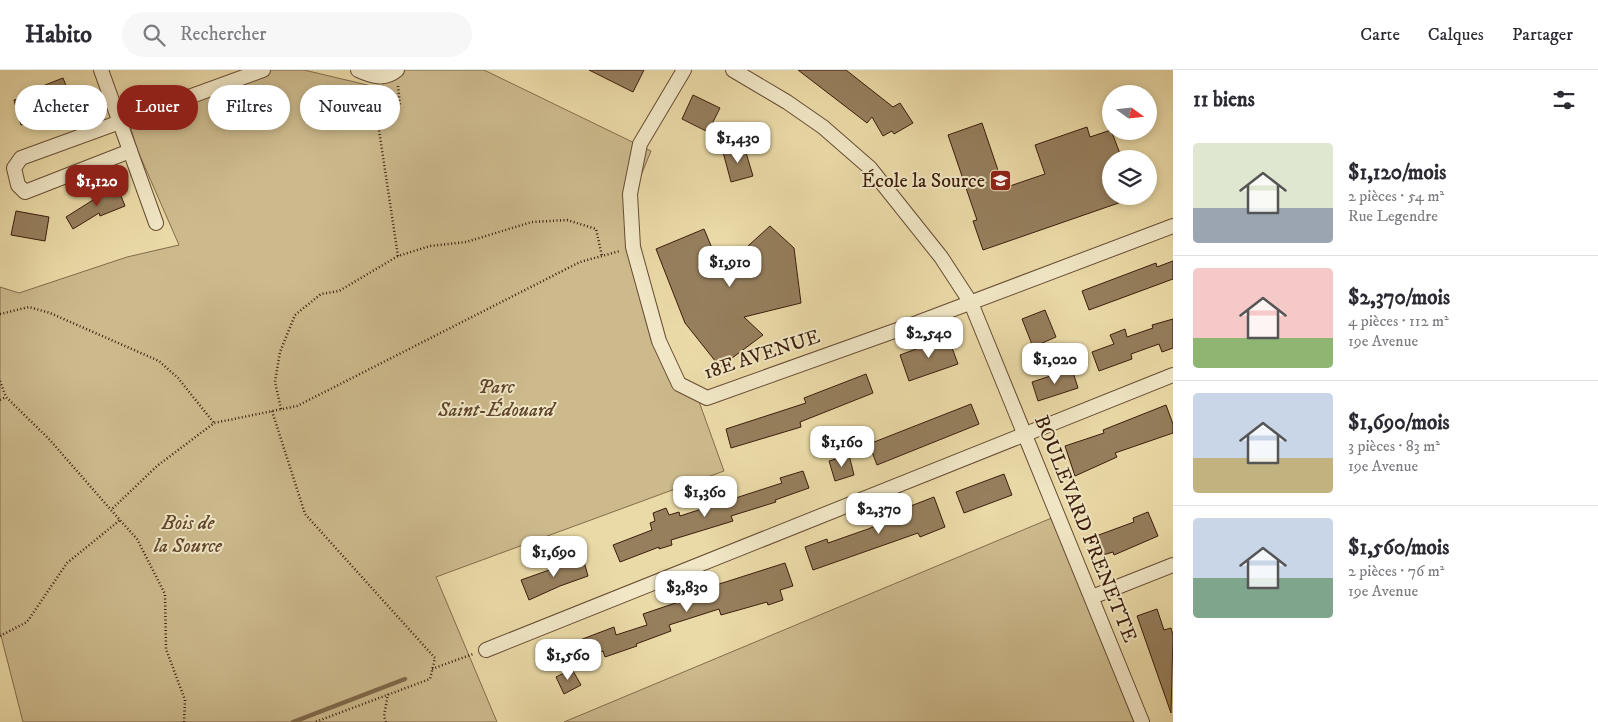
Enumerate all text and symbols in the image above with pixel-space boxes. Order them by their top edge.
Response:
search box [122,12,472,57]
text: Habito [25,20,92,50]
icon: search [140,21,168,49]
text: Rechercher [180,23,266,46]
text: Carte [1360,24,1400,46]
text: Calques [1428,24,1484,46]
text: Partager [1512,24,1573,46]
chip: Acheter [15,85,107,130]
chip: Louer [117,85,198,130]
chip: Filtres [208,85,290,130]
chip: Nouveau [300,85,400,130]
north arrow [1102,85,1158,140]
map controls [1102,85,1157,205]
icon: filters [1550,86,1578,114]
text: 11 biens [1193,87,1255,113]
pin: $1,430 [697,122,779,164]
text: $1,430 [716,128,760,148]
button: layers [1102,150,1157,205]
text: $1,120/mois [1348,160,1446,186]
icon: home [1233,163,1293,223]
pin: $1,120 [56,164,138,207]
place label: École la Source [861,169,985,194]
school or university icon: École la Source [989,169,1013,193]
text: $1,120 [76,171,118,191]
text: 2 pièces · 54 m² [1348,186,1444,206]
text: Rue Legendre [1348,206,1438,226]
pin: $1,910 [689,246,771,288]
text: $1,910 [709,252,751,272]
text: $2,370/mois [1348,285,1450,311]
icon: home [1233,288,1293,348]
text: 4 pièces · 112 m² [1348,311,1449,331]
pin: $2,540 [888,316,970,359]
text: $2,540 [906,323,952,343]
street label: 18E AVENUE [701,324,823,386]
text: 19e Avenue [1348,331,1418,351]
pin: $1,020 [1014,342,1096,385]
text: $1,020 [1033,349,1077,369]
park label: Parc Saint-Édouard [437,375,558,423]
text: $1,690/mois [1348,410,1450,436]
street label: BOULEVARD FRENETTE [1028,412,1142,646]
icon: home [1233,413,1293,473]
pin: $1,160 [801,426,883,468]
text: $1,160 [821,432,863,452]
text: 3 pièces · 83 m² [1348,436,1440,456]
text: 19e Avenue [1348,456,1418,476]
pin: $1,360 [664,476,746,518]
text: $1,360 [684,482,726,502]
pin: $2,370 [838,492,920,535]
text: $2,370 [857,499,901,519]
park label: Bois de la Source [153,511,223,559]
text: $1,560/mois [1348,535,1449,561]
pin: $1,690 [513,536,595,578]
icon: home [1233,538,1293,598]
text: $1,690 [532,542,576,562]
text: 2 pièces · 76 m² [1348,561,1444,581]
pin: $3,830 [646,570,728,613]
text: $3,830 [666,577,708,597]
text: 19e Avenue [1348,581,1418,601]
pin: $1,560 [527,638,609,681]
text: $1,560 [546,645,590,665]

